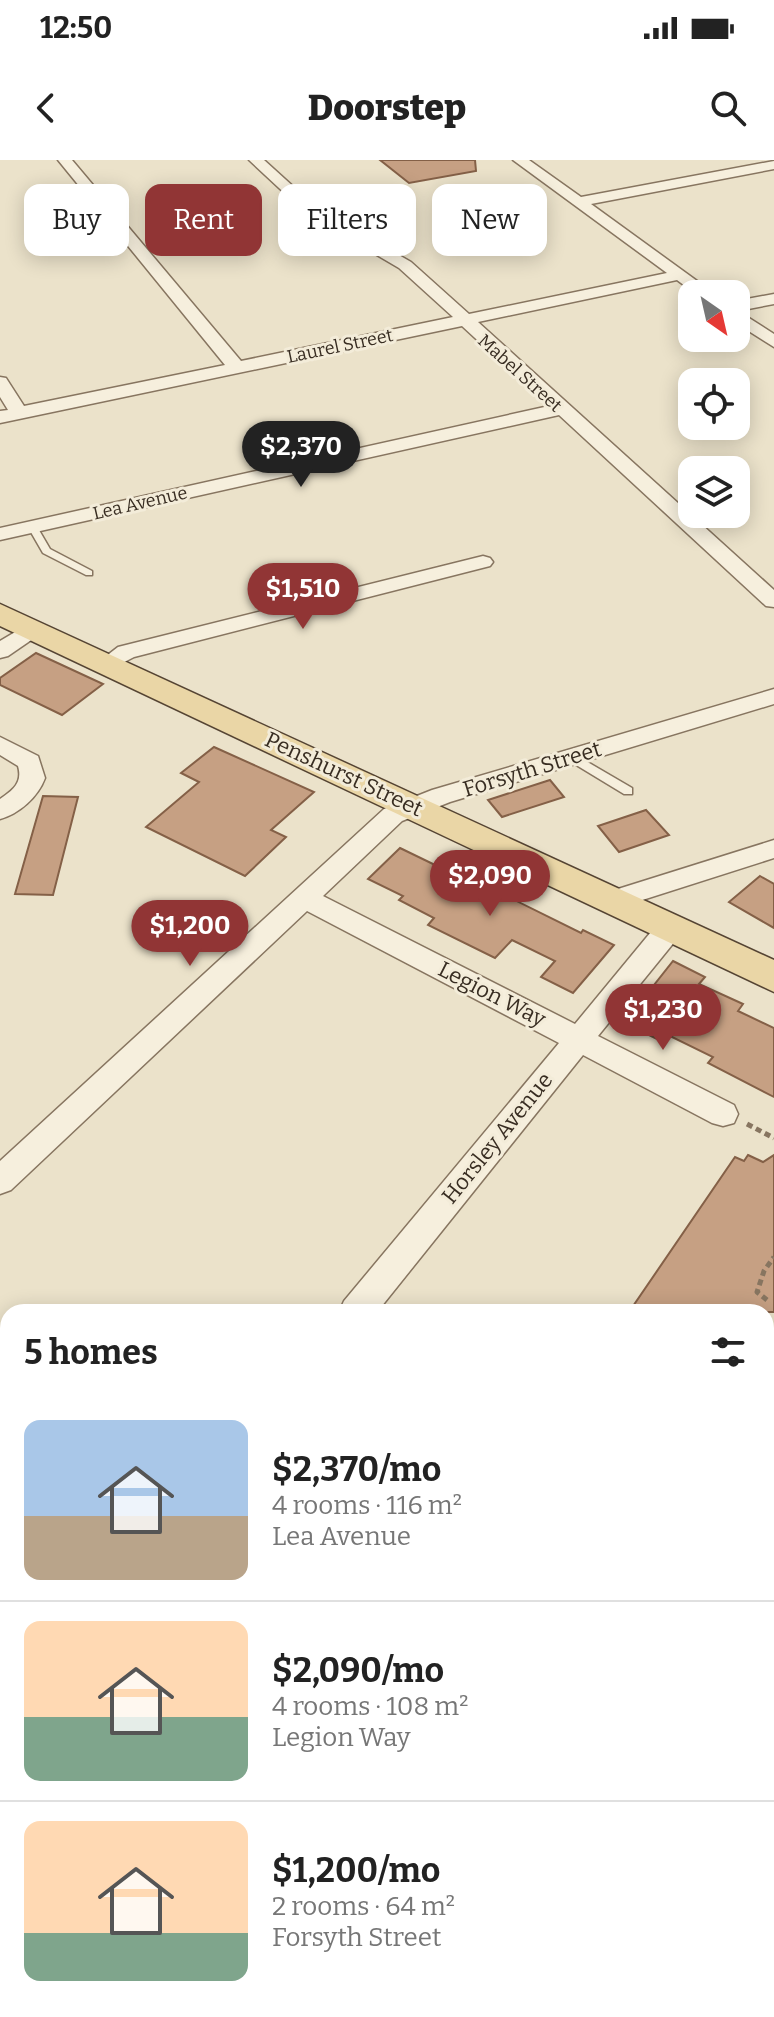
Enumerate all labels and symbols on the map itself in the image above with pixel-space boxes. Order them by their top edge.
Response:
north arrow [678,280,750,352]
street label: Laurel Street [285,324,395,368]
street label: Mabel Street [473,330,567,417]
pin: $2,370 [236,421,366,489]
street label: Lea Avenue [91,481,189,525]
pin: $1,510 [238,563,368,631]
street label: Penshurst Street [261,726,427,822]
street label: Forsyth Street [460,735,604,803]
pin: $2,090 [425,850,555,918]
pin: $1,200 [125,900,255,968]
street label: Legion Way [434,955,551,1033]
pin: $1,230 [598,984,728,1052]
street label: Horsley Avenue [436,1067,558,1209]

